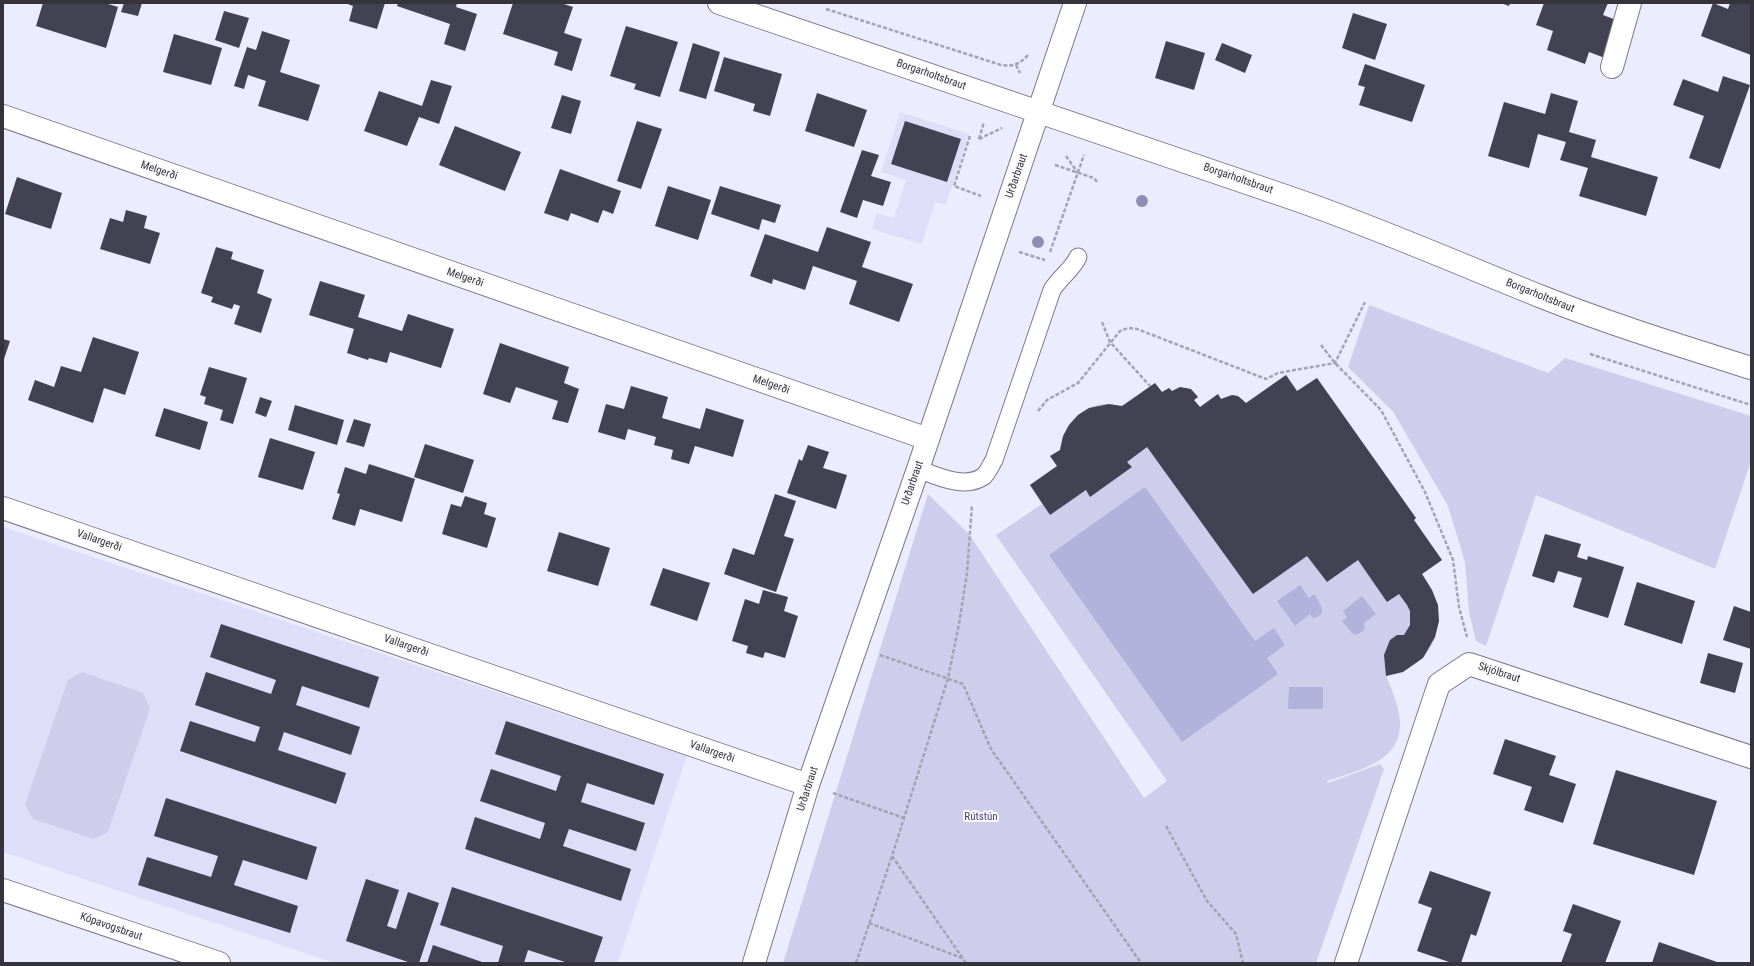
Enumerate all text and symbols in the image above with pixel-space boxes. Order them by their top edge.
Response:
street label: Borgarholtsbraut [894,57,968,93]
street label: Urðarbraut [1003,152,1031,200]
street label: Melgerði [139,159,179,183]
street label: Borgarholtsbraut [1201,161,1275,197]
street label: Melgerði [445,266,485,290]
street label: Borgarholtsbraut [1504,276,1576,316]
street label: Melgerði [751,373,791,397]
street label: Urðarbraut [899,459,927,507]
street label: Vallargerði [75,527,123,555]
street label: Vallargerði [382,632,430,660]
street label: Skjólbraut [1476,660,1522,686]
street label: Vallargerði [688,738,736,766]
street label: Urðarbraut [795,765,821,813]
park label: Rútstún [964,810,998,824]
street label: Kópavogsbraut [78,910,144,944]

